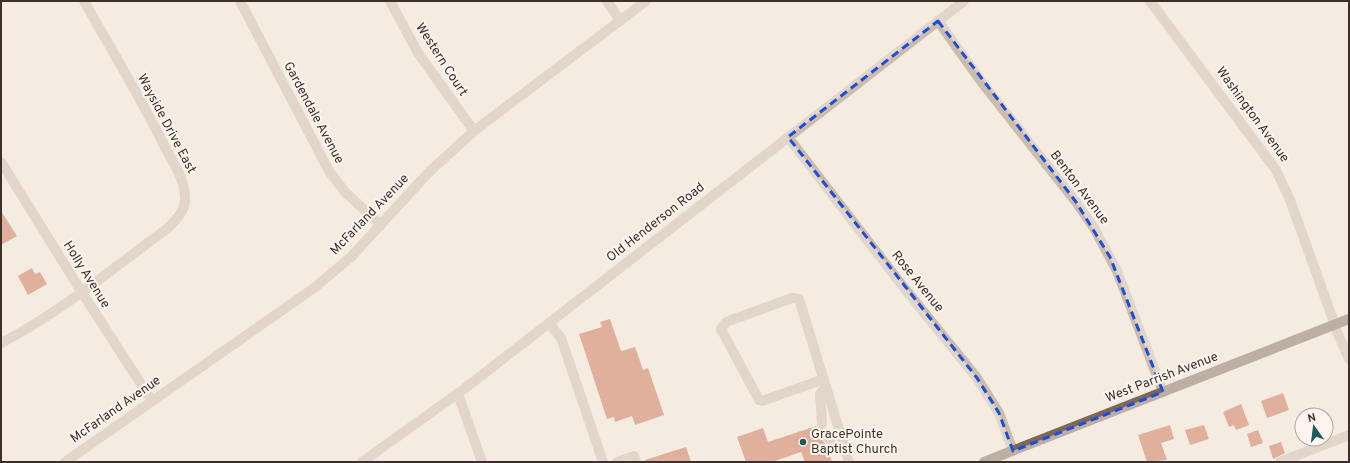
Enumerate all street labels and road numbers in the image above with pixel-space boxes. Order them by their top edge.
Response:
street label: Western Court [411,20,471,100]
street label: Gardendale Avenue [279,59,347,167]
street label: Washington Avenue [1212,64,1292,166]
street label: Wayside Drive East [133,72,199,176]
street label: Benton Avenue [1046,148,1112,228]
street label: McFarland Avenue [327,171,413,259]
street label: Old Henderson Road [604,180,708,266]
street label: Holly Avenue [59,239,113,311]
street label: Rose Avenue [887,248,947,316]
street label: West Parrish Avenue [1104,349,1220,407]
street label: McFarland Avenue [68,373,164,447]

